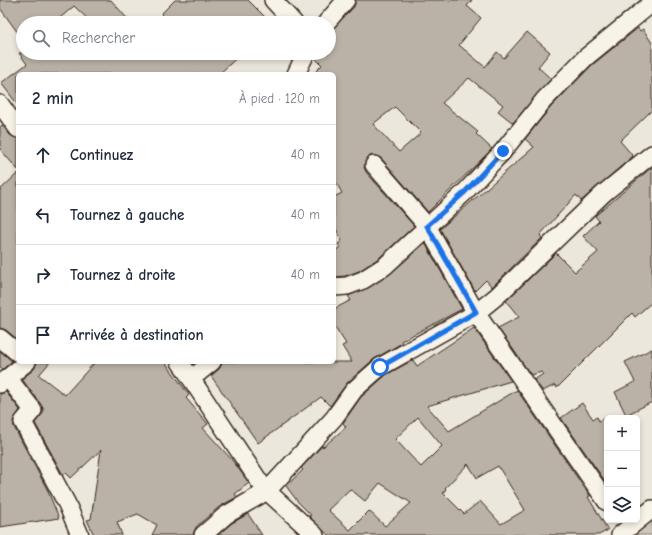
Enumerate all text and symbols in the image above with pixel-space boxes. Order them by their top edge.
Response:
search box [16,16,336,60]
icon: search [30,27,52,49]
text: Rechercher [62,29,135,47]
text: 2 min [32,89,73,108]
text: À pied · 120 m [239,91,320,106]
route end [494,142,512,160]
icon: ahead [32,144,54,166]
text: Continuez [70,146,133,164]
text: 40 m [291,147,320,162]
icon: left [32,204,54,226]
text: Tournez à gauche [70,206,184,224]
text: 40 m [291,207,320,222]
icon: right [32,264,54,286]
text: Tournez à droite [70,266,175,284]
text: 40 m [291,267,320,282]
icon: arrive [32,324,54,346]
text: Arrivée à destination [70,326,204,344]
route start [371,358,389,376]
map controls [604,415,640,523]
button: + [604,415,640,451]
button: − [604,451,640,487]
button: layers [604,487,640,523]

